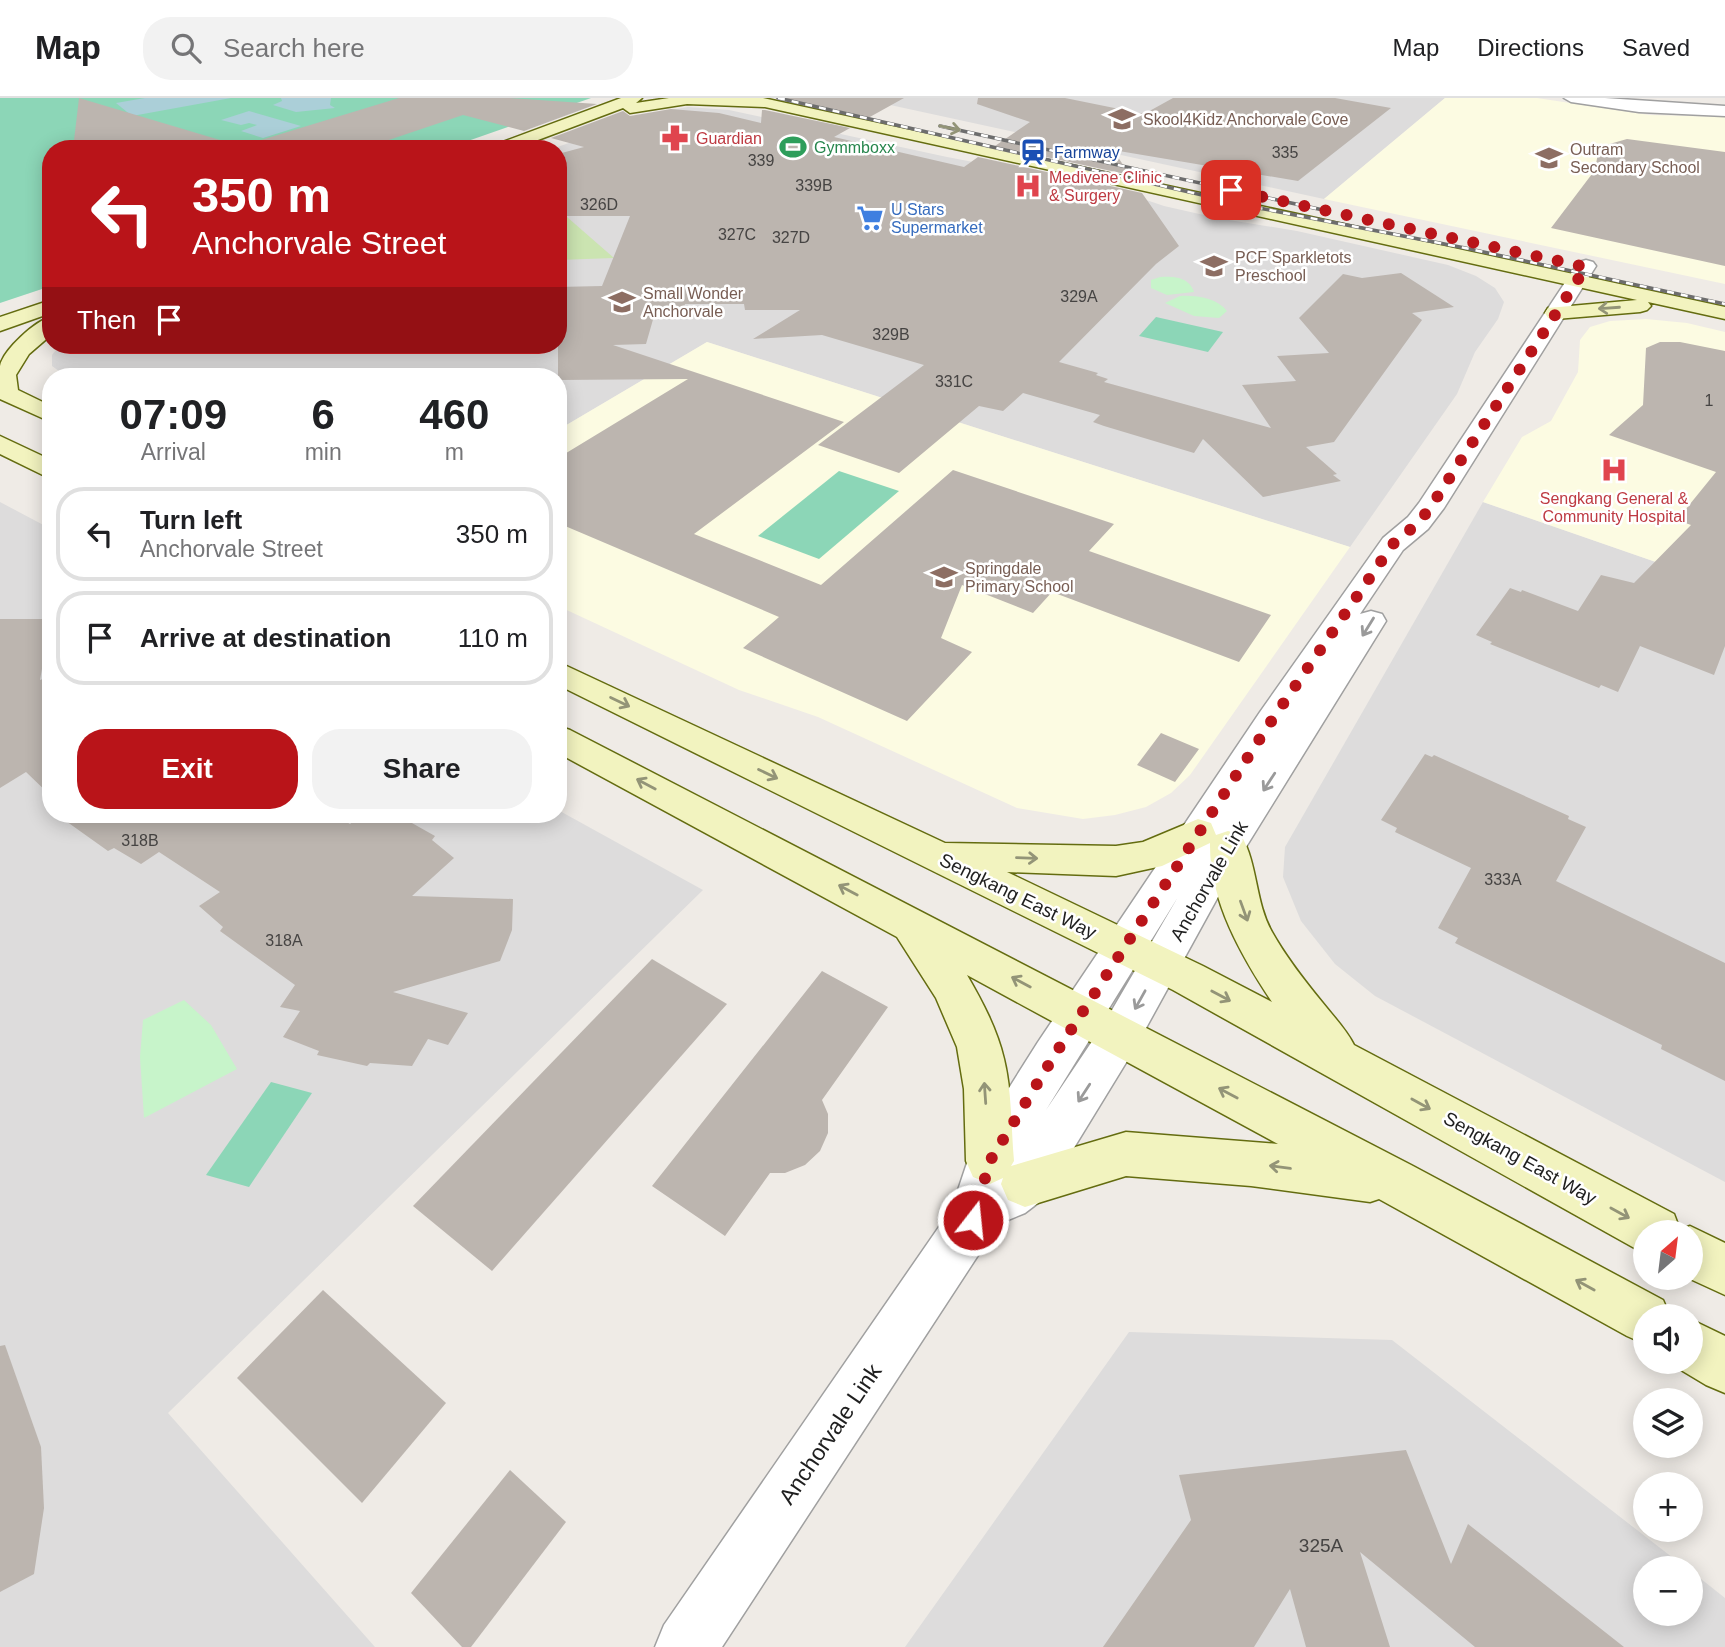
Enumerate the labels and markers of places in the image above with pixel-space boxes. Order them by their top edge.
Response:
school or university icon: Skool4Kidz Anchorvale Cove [1107,104,1137,134]
place label: Skool4Kidz Anchorvale Cove [1143,111,1349,128]
pharmacy icon: Guardian [660,123,690,153]
place label: Guardian [696,130,762,147]
sports icon: Gymmboxx [778,132,808,162]
station icon: Farmway [1018,137,1048,167]
place label: Gymmboxx [814,139,895,156]
place label: Outram Secondary School [1570,141,1700,176]
school or university icon: Outram Secondary School [1534,143,1564,173]
place label: Farmway [1054,144,1120,161]
pin [1201,160,1261,220]
place label: Medivene Clinic & Surgery [1049,169,1162,204]
hospital icon: Medivene Clinic & Surgery [1013,171,1043,201]
place label: U Stars Supermarket [891,201,983,236]
supermarket icon: U Stars Supermarket [855,203,885,233]
place label: PCF Sparkletots Preschool [1235,249,1351,284]
school or university icon: PCF Sparkletots Preschool [1199,251,1229,281]
place label: Small Wonder Anchorvale [643,285,744,320]
school or university icon: Small Wonder Anchorvale [607,287,637,317]
hospital icon: Sengkang General & Community Hospital [1599,455,1629,485]
place label: Sengkang General & Community Hospital [1540,490,1689,525]
place label: Springdale Primary School [965,560,1073,595]
school or university icon: Springdale Primary School [929,562,959,592]

